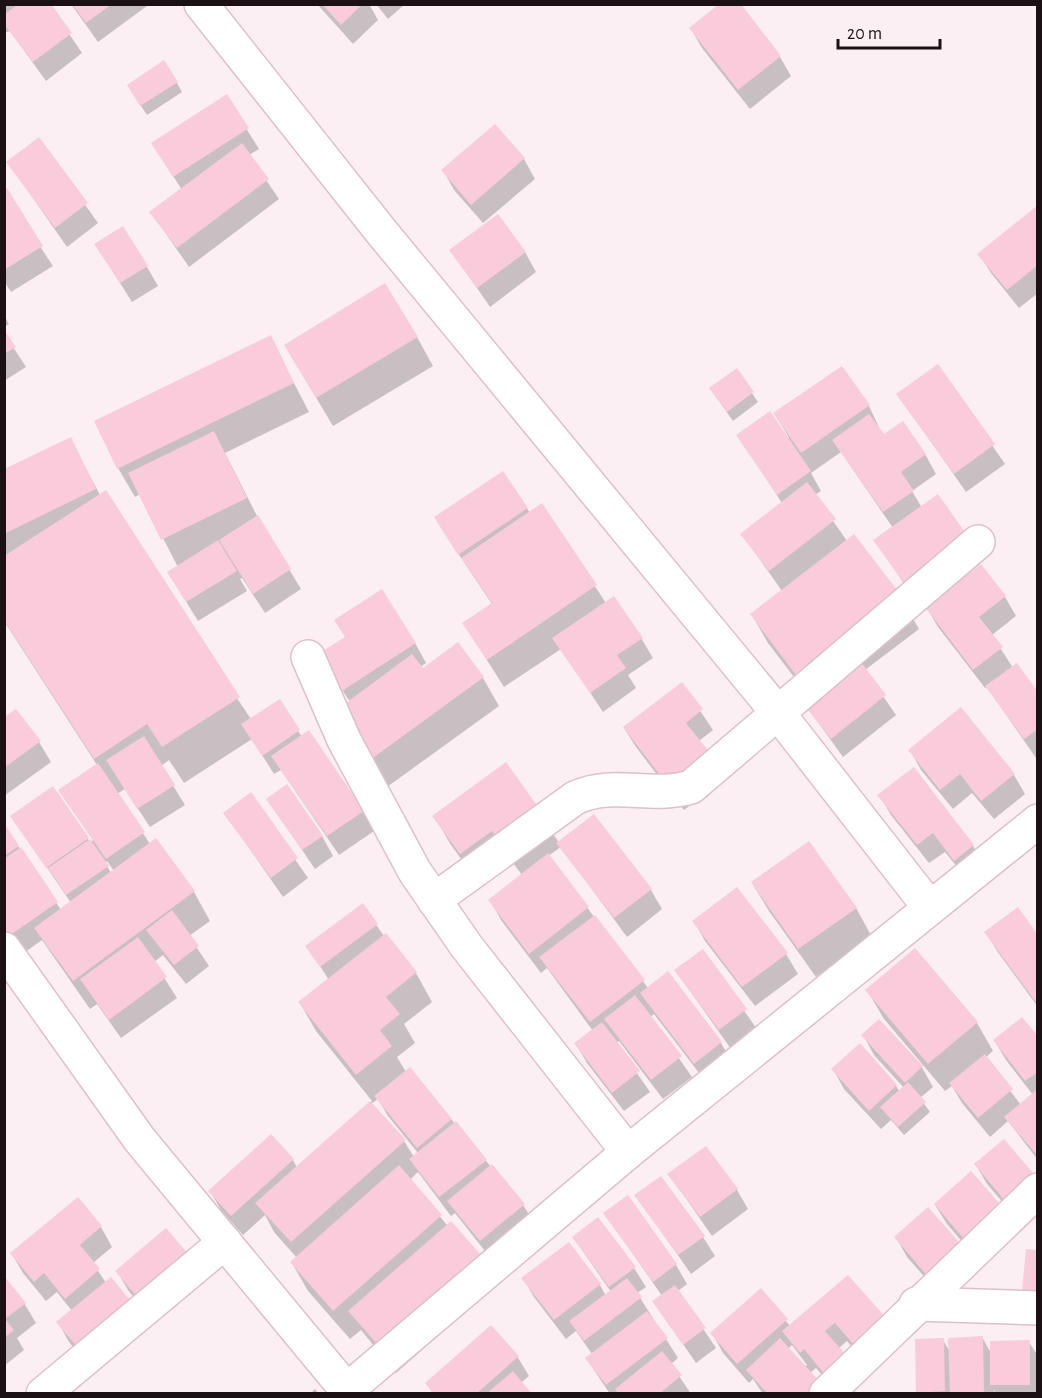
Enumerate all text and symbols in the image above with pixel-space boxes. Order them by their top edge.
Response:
scale bar [838,12,940,50]
text: 20 m [847,25,882,43]

